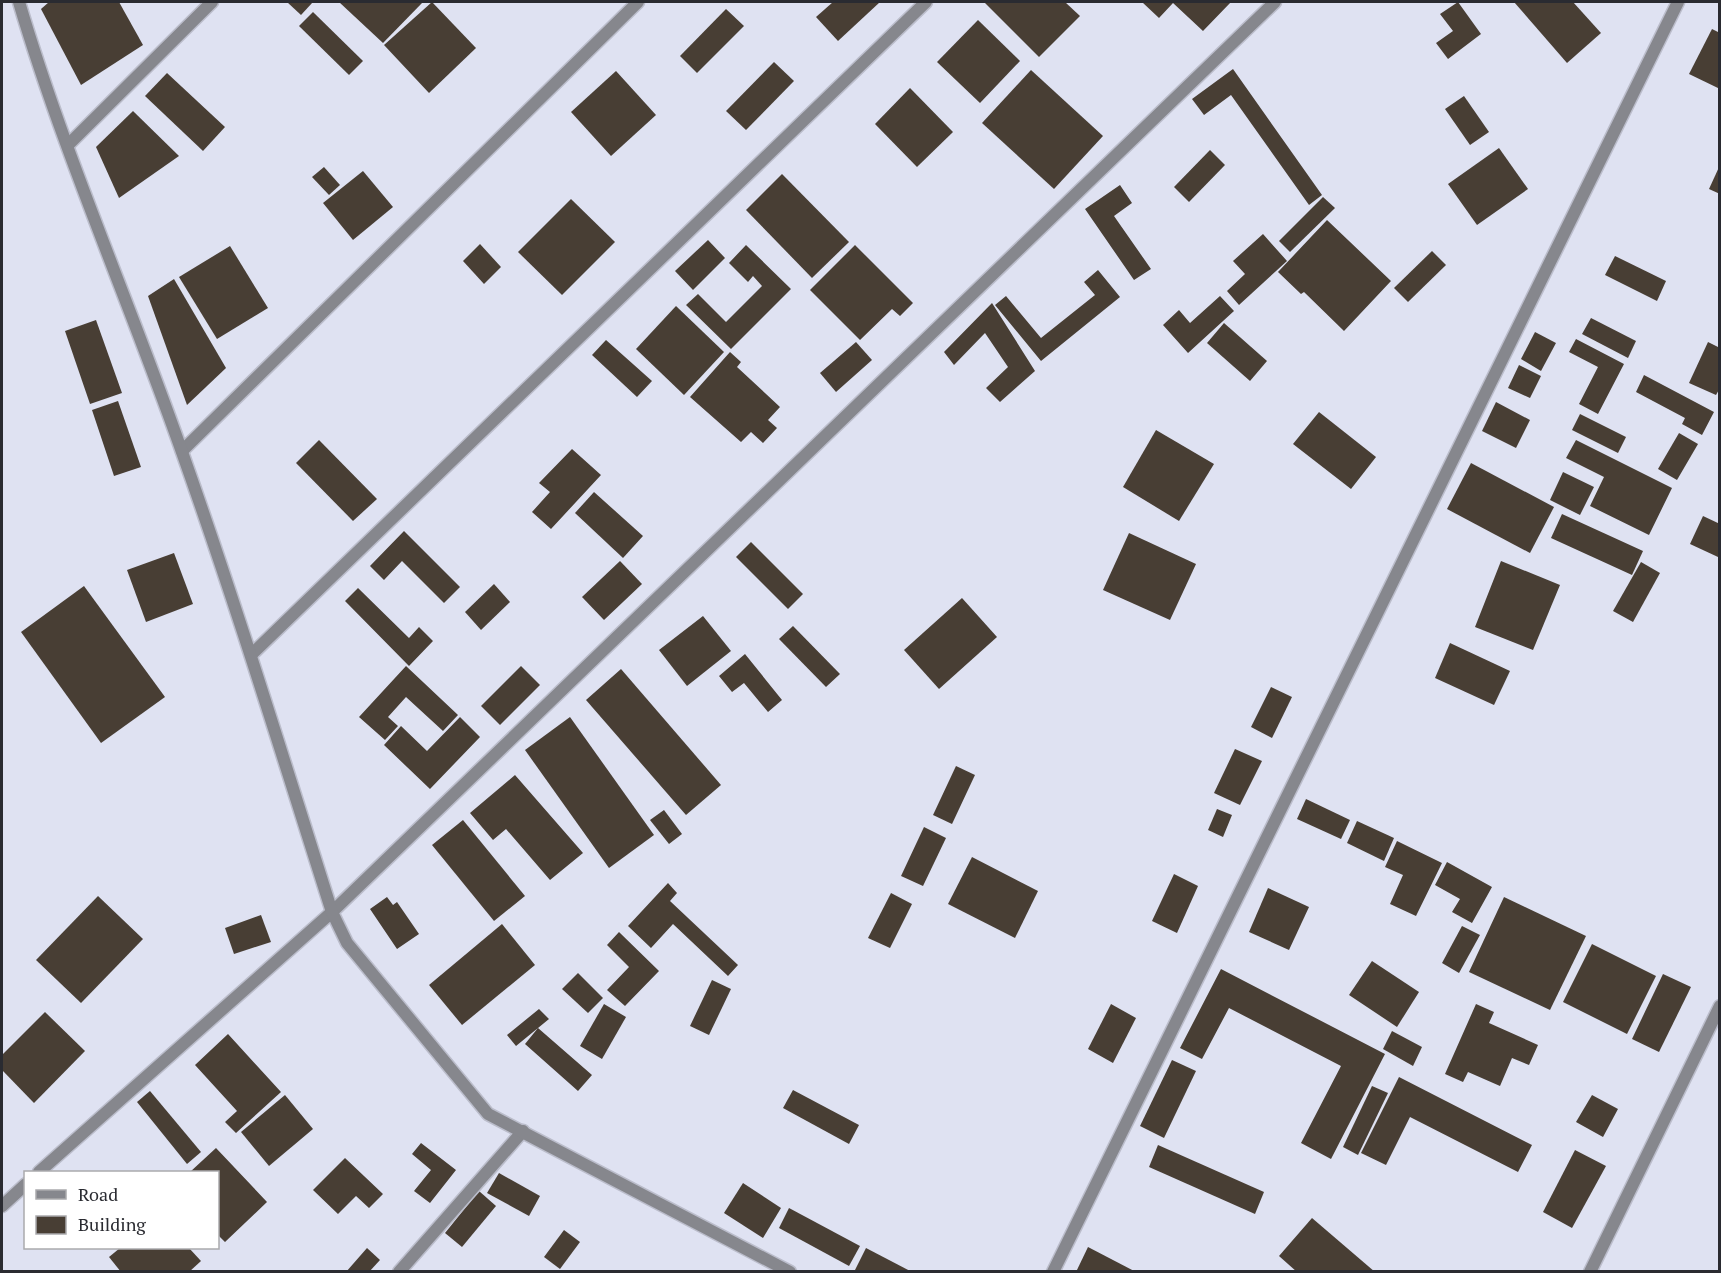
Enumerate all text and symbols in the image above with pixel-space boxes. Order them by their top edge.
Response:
legend [24,1171,219,1249]
text: Road [78,1182,118,1206]
text: Building [78,1212,146,1236]

